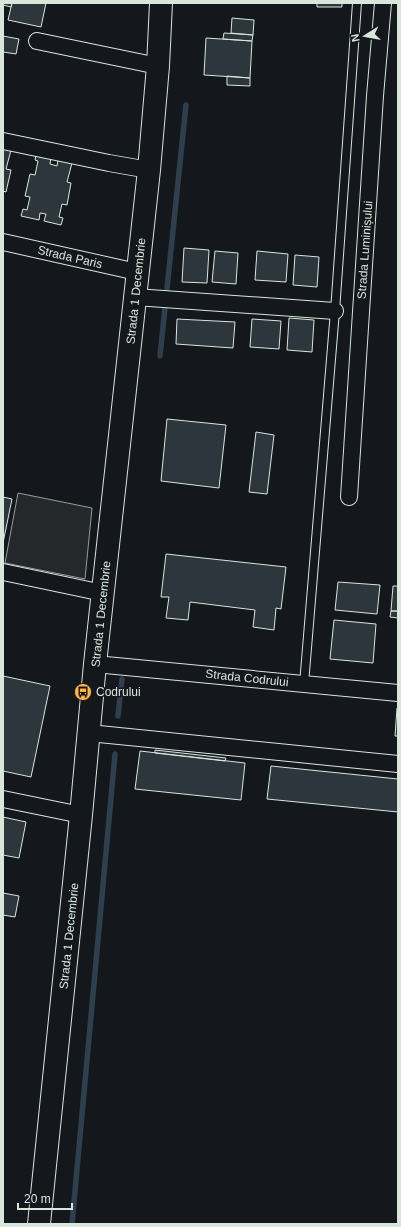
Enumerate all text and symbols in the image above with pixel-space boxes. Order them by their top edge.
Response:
north arrow [345,16,385,56]
text: N [349,33,362,43]
street label: Strada Luminișului [355,200,375,300]
street label: Strada 1 Decembrie [123,237,149,345]
street label: Strada Paris [36,243,104,271]
street label: Strada 1 Decembrie [88,560,114,668]
street label: Strada Codrului [205,667,289,689]
bus stop icon: Codrului [73,682,93,702]
place label: Codrului [96,685,141,699]
street label: Strada 1 Decembrie [56,882,82,990]
scale bar [18,1185,72,1211]
text: 20 m [24,1192,51,1206]

